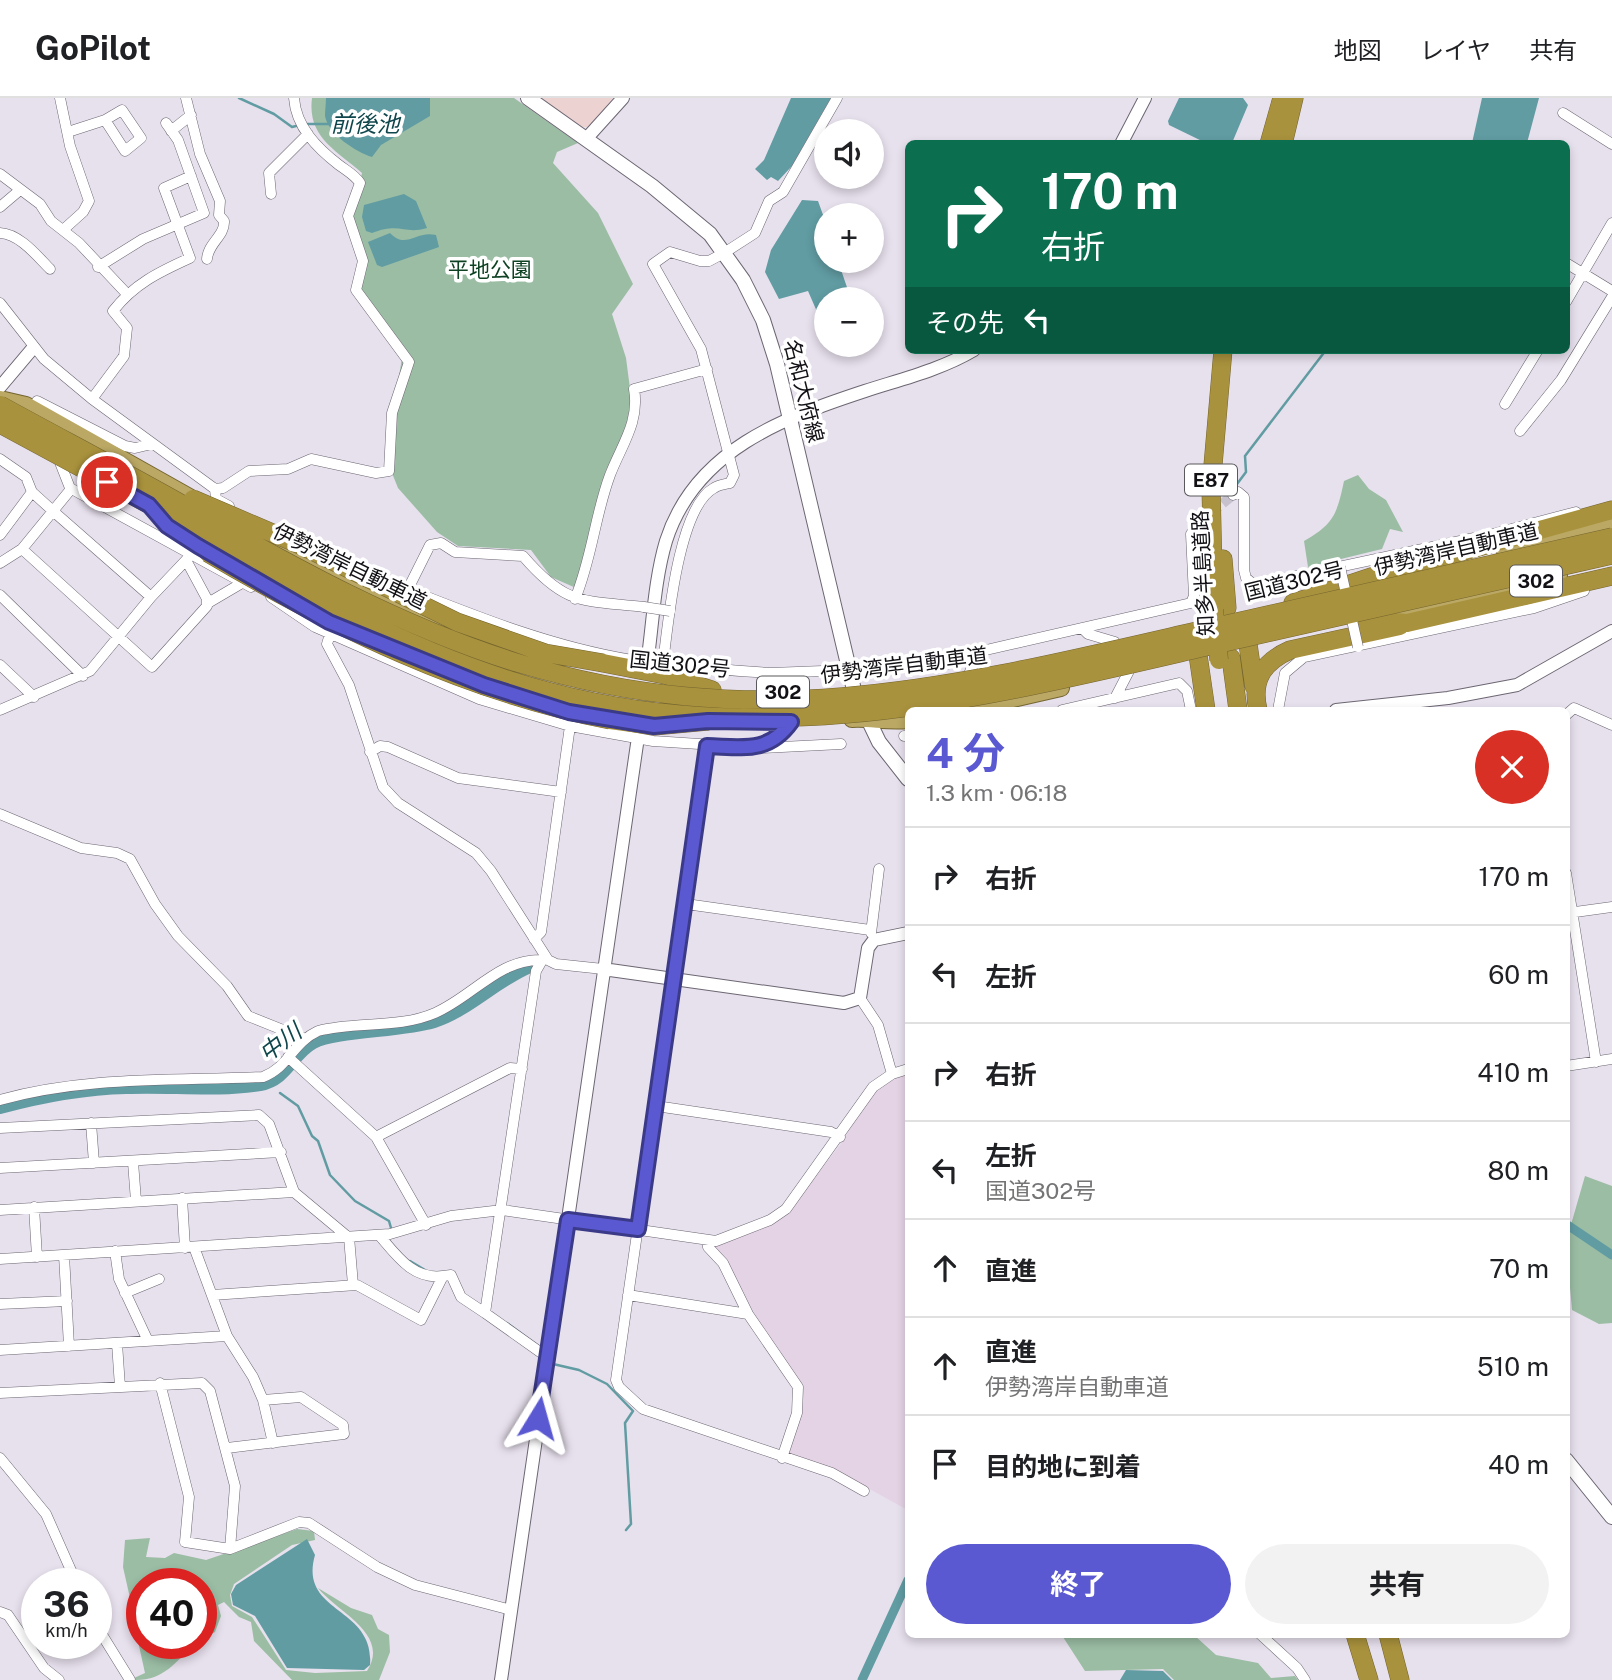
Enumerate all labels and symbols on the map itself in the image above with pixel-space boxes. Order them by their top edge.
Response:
water label: 前後池 [331,110,402,137]
park label: 平地公園 [448,257,532,282]
street label: 名和大府線 [779,337,829,445]
pin [77,452,137,512]
road number: E87 [1185,464,1237,496]
street label: 知多半島道路 [1187,509,1219,637]
street label: 伊勢湾岸自動車道 [269,518,431,614]
street label: 伊勢湾岸自動車道 [1371,518,1541,580]
street label: 国道302号 [1242,557,1346,605]
road number: 302 [1510,566,1562,596]
street label: 伊勢湾岸自動車道 [819,642,989,688]
street label: 国道302号 [628,646,732,682]
road number: 302 [757,677,809,708]
water label: 中川 [254,1016,309,1067]
position arrow [501,1381,575,1455]
speed limit sign: 40 [126,1568,217,1659]

